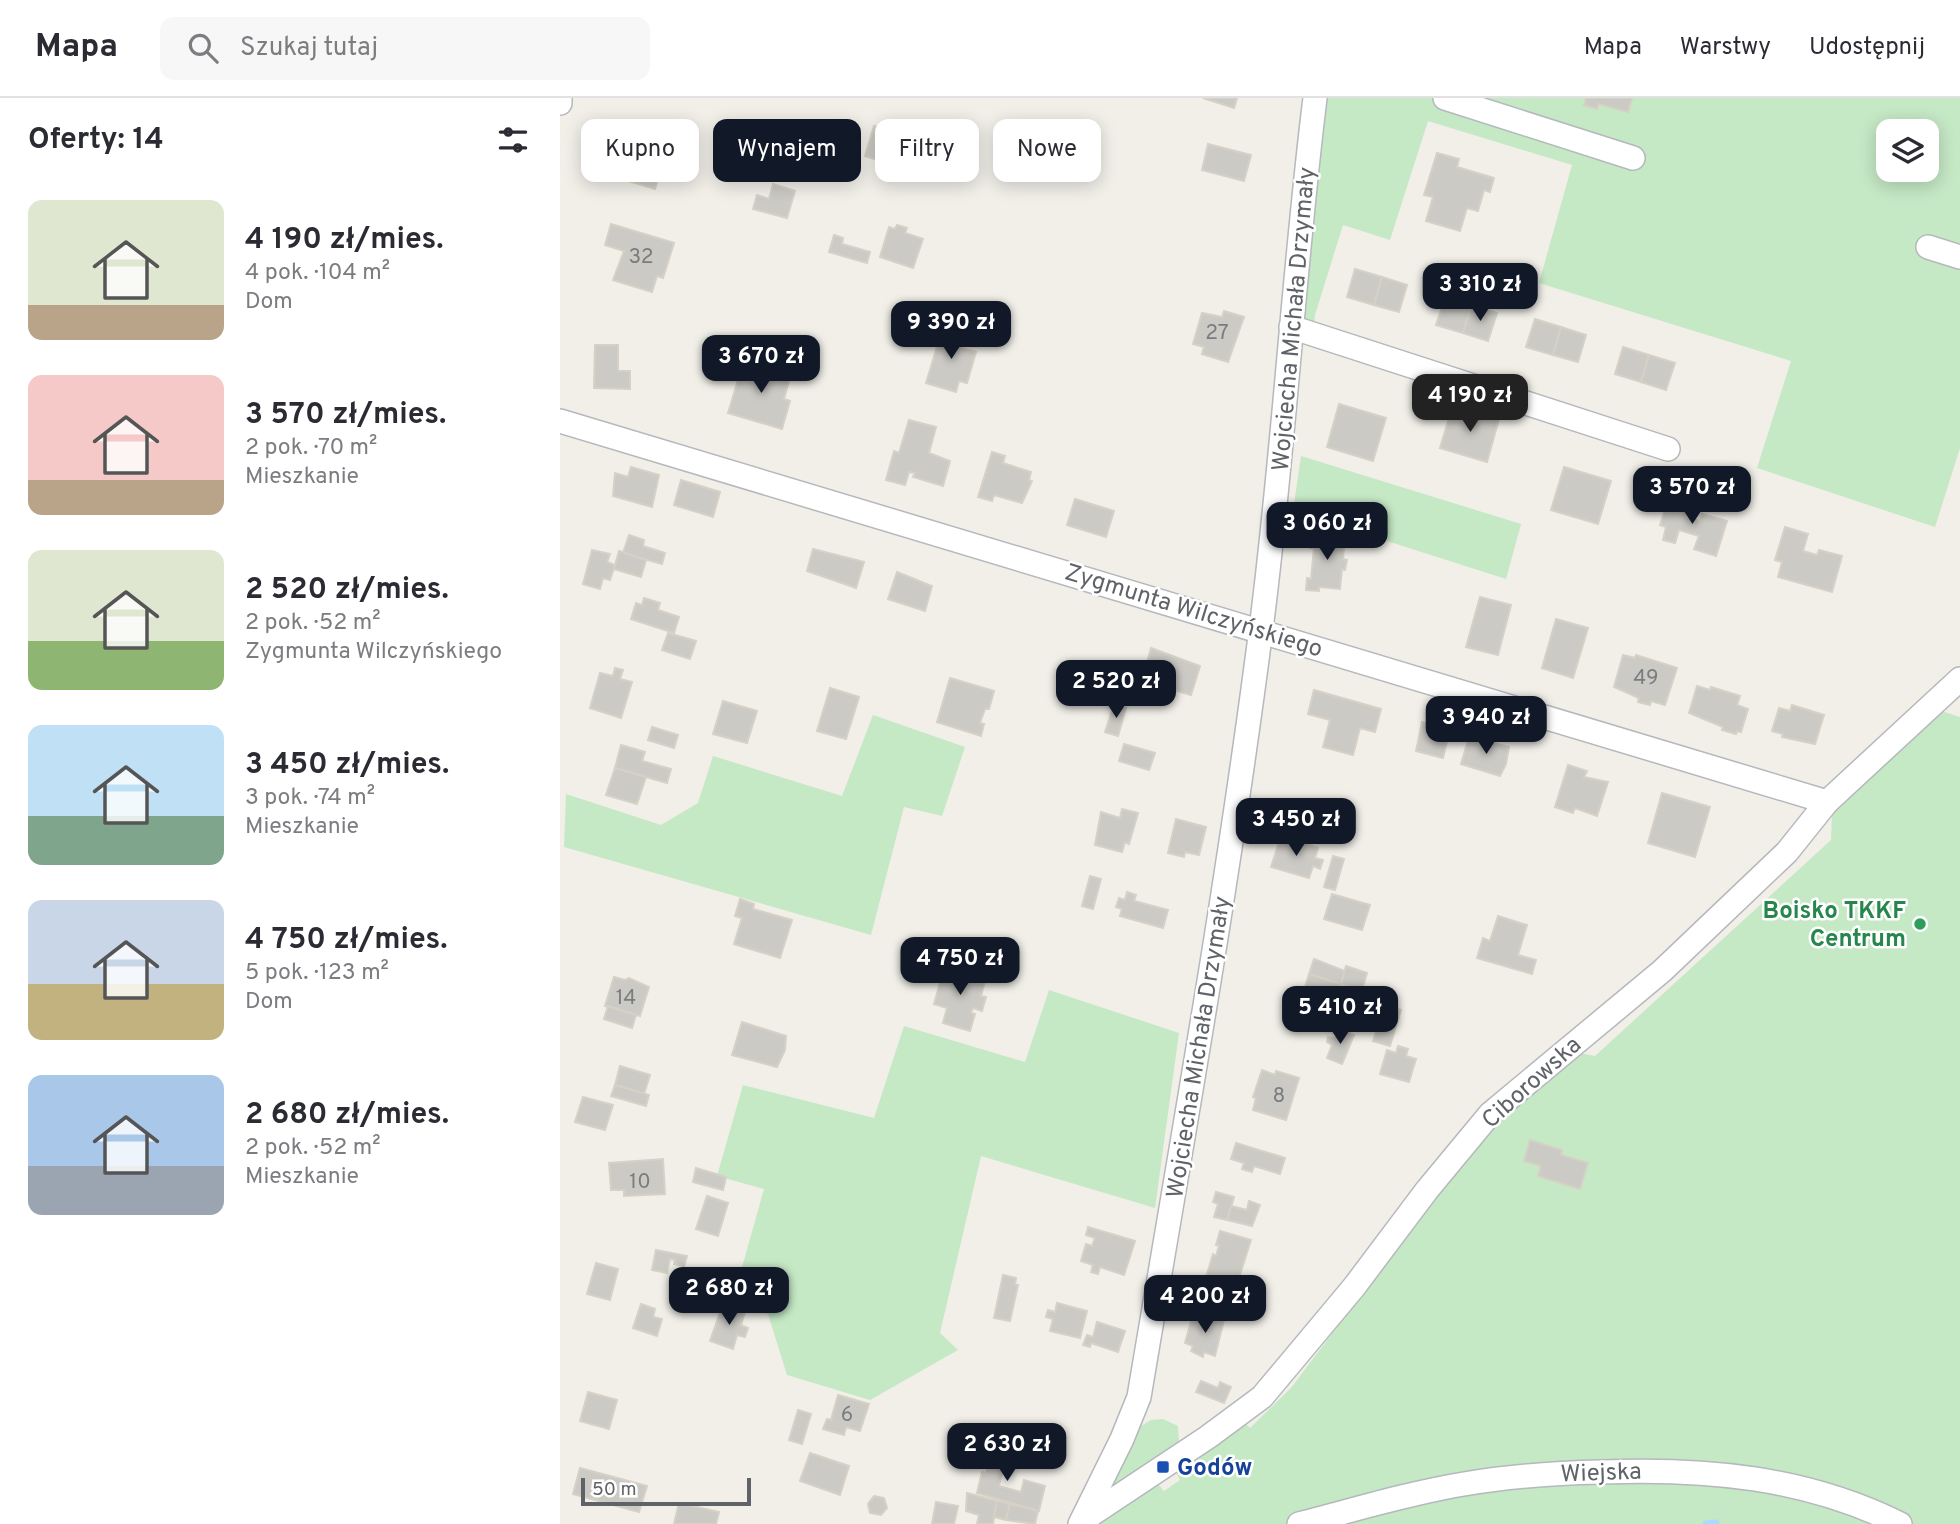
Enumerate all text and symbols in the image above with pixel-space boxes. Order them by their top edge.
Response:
search box [160,17,650,80]
text: Mapa [35,27,118,69]
icon: search [184,29,222,67]
text: Szukaj tutaj [240,32,378,65]
text: Mapa [1584,33,1642,63]
text: Warstwy [1680,33,1771,63]
text: Udostępnij [1809,33,1925,63]
chip: Kupno [581,119,699,182]
chip: Wynajem [713,119,861,182]
chip: Filtry [875,119,979,182]
chip: Nowe [993,119,1101,182]
map controls [1876,119,1939,182]
button: layers [1876,119,1939,182]
icon: filters [494,121,532,159]
text: Oferty: 14 [28,122,164,159]
street label: Wojciecha Michała Drzymały [1267,166,1323,473]
text: 4 190 zł/mies. [245,222,444,259]
icon: home [84,228,168,312]
house number: 32 [628,244,654,271]
text: 4 pok. · 104 m² [245,259,390,288]
pin: 3 310 zł [1408,264,1552,323]
text: 3 310 zł [1439,271,1521,300]
text: Dom [245,288,293,317]
pin: 9 390 zł [879,302,1023,361]
text: 9 390 zł [907,309,995,338]
house number: 27 [1205,320,1229,347]
pin: 3 670 zł [689,336,833,395]
text: 3 670 zł [718,343,804,372]
pin: 4 190 zł [1398,374,1542,434]
text: 4 190 zł [1428,382,1512,411]
text: 3 570 zł/mies. [245,397,446,434]
icon: home [84,403,168,487]
text: 2 pok. · 70 m² [245,434,377,463]
text: Mieszkanie [245,463,359,492]
pin: 3 570 zł [1620,466,1764,526]
text: 3 570 zł [1649,474,1735,503]
pin: 3 060 zł [1255,503,1399,562]
text: 3 060 zł [1283,510,1371,539]
street label: Zygmunta Wilczyńskiego [1061,558,1326,665]
text: 2 520 zł/mies. [245,572,449,609]
icon: home [84,578,168,662]
text: 2 pok. · 52 m² [245,609,380,638]
text: Zygmunta Wilczyńskiego [245,638,502,667]
pin: 2 520 zł [1044,660,1188,720]
house number: 49 [1633,665,1659,692]
text: 2 520 zł [1072,668,1160,697]
pin: 3 940 zł [1414,696,1558,756]
text: 3 940 zł [1442,704,1530,733]
text: 3 450 zł/mies. [245,747,449,784]
icon: home [84,753,168,837]
text: 3 pok. · 74 m² [245,784,375,813]
pin: 3 450 zł [1224,798,1368,858]
text: 3 450 zł [1252,806,1340,835]
text: Mieszkanie [245,813,359,842]
street label: Wojciecha Michała Drzymały [1161,894,1239,1200]
place label: Boisko TKKF Centrum [1762,897,1906,955]
marker: Boisko TKKF Centrum [1912,916,1928,932]
text: 4 750 zł/mies. [245,922,447,959]
icon: home [84,928,168,1012]
pin: 4 750 zł [888,937,1032,997]
text: 4 750 zł [917,945,1004,974]
text: 5 pok. · 123 m² [245,959,389,988]
house number: 14 [616,985,636,1012]
pin: 5 410 zł [1268,986,1412,1046]
text: Dom [245,988,293,1017]
text: 5 410 zł [1298,994,1382,1023]
street label: Ciborowska [1476,1031,1588,1136]
house number: 8 [1273,1083,1285,1110]
text: 2 680 zł/mies. [245,1097,449,1134]
icon: home [84,1103,168,1187]
text: 2 pok. · 52 m² [245,1134,380,1163]
text: Mieszkanie [245,1163,359,1192]
house number: 10 [629,1169,651,1196]
pin: 2 680 zł [657,1268,801,1327]
text: 2 680 zł [685,1275,773,1304]
pin: 4 200 zł [1133,1276,1277,1335]
text: 4 200 zł [1160,1283,1250,1312]
house number: 6 [841,1402,853,1429]
pin: 2 630 zł [935,1424,1079,1483]
text: 2 630 zł [963,1431,1051,1460]
place label: Godów [1177,1454,1253,1484]
street label: Wiejska [1560,1458,1642,1490]
marker: Godów [1155,1459,1171,1475]
scale bar [581,1475,751,1507]
text: 50 m [592,1478,637,1502]

